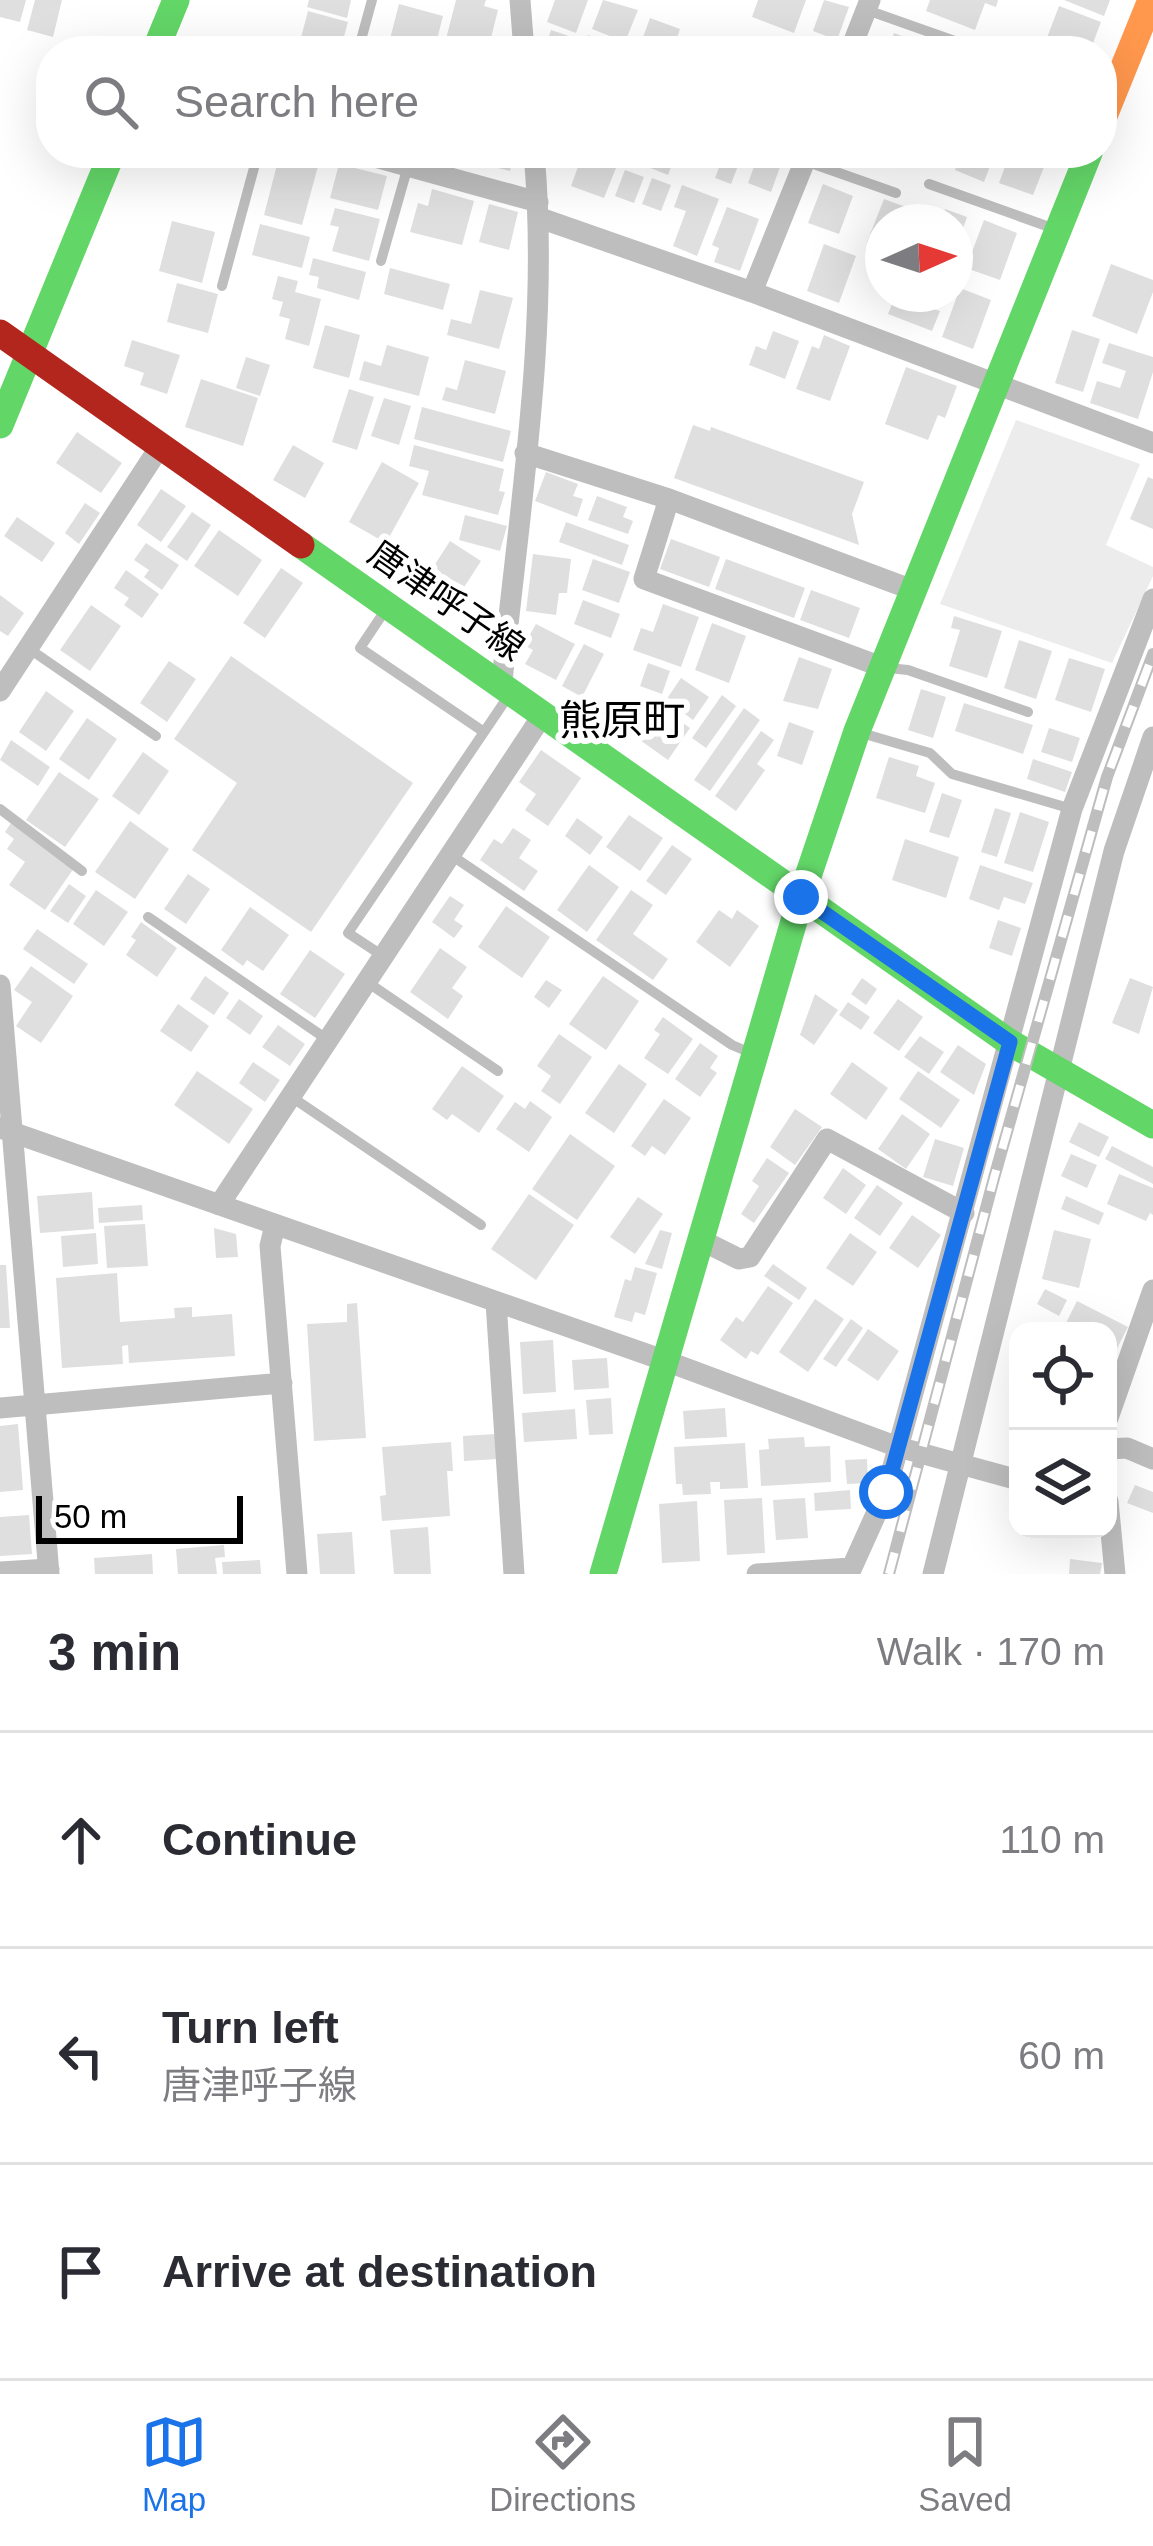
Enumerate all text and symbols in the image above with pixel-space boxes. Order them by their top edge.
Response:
search box [36,36,1117,168]
icon: search [78,69,144,135]
text: Search here [174,76,419,127]
north arrow [865,204,973,312]
street label: 唐津呼子線 [361,532,532,669]
district label: 熊原町 [559,697,685,744]
route end [774,870,828,924]
map controls [1009,1322,1117,1538]
button: locate [1009,1322,1117,1430]
button: layers [1009,1430,1117,1538]
route start [859,1465,913,1519]
scale bar [36,1490,243,1543]
text: 50 m [54,1498,127,1535]
text: 3 min [48,1624,181,1681]
text: Walk · 170 m [877,1630,1105,1673]
icon: ahead [48,1807,114,1873]
text: Continue [162,1814,357,1865]
text: 110 m [1000,1818,1105,1861]
text: Turn left [162,2002,339,2053]
icon: left [48,2023,114,2089]
text: 60 m [1018,2034,1105,2077]
text: 唐津呼子線 [162,2064,357,2107]
icon: arrive [48,2239,114,2305]
text: Arrive at destination [162,2246,597,2297]
tab: Map [141,2409,207,2519]
tab: Directions [489,2409,636,2519]
tab: Saved [918,2409,1012,2519]

